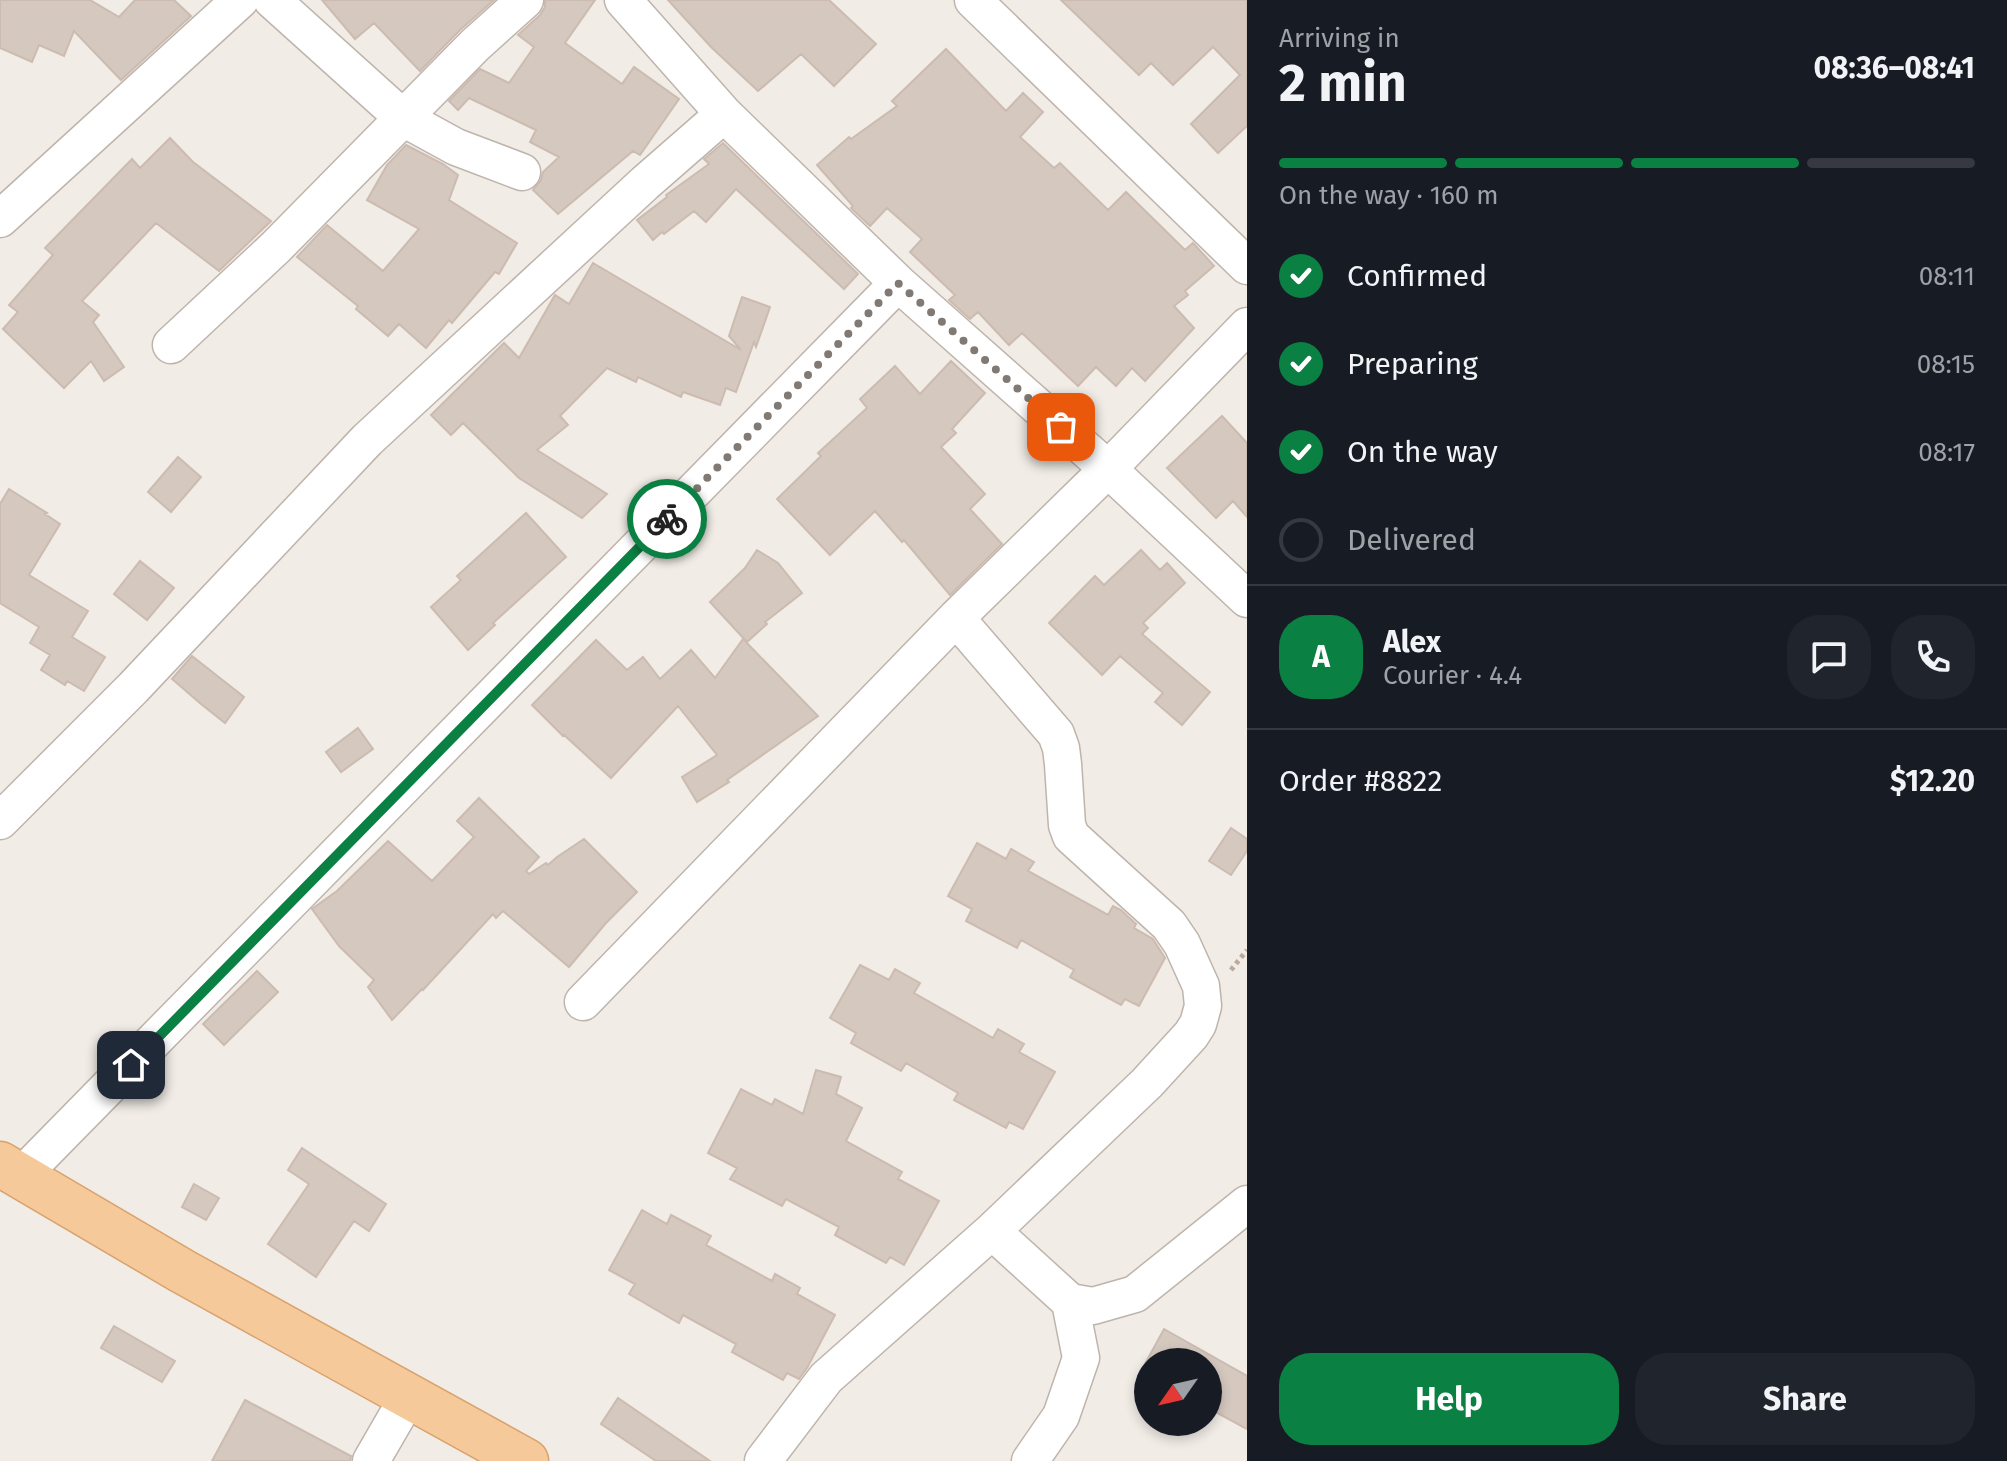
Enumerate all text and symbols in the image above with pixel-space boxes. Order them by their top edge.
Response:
text: Arriving in [1279,23,1400,54]
text: 08:36–08:41 [1813,50,1975,86]
text: 2 min [1279,52,1407,115]
text: On the way · 160 m [1279,180,1499,211]
icon: check [1279,254,1323,298]
text: Confirmed [1347,258,1487,294]
text: 08:11 [1919,261,1975,292]
icon: check [1279,342,1323,386]
text: Preparing [1347,346,1478,382]
text: 08:15 [1917,349,1975,380]
pin [1027,393,1095,461]
icon: bag [1039,405,1083,449]
icon: check [1279,430,1323,474]
text: On the way [1347,434,1498,470]
text: 08:17 [1918,437,1975,468]
courier [627,479,707,559]
icon: bike [645,497,689,541]
text: Delivered [1347,522,1476,558]
button: chat [1787,615,1871,699]
button: phone [1891,615,1975,699]
text: Alex [1383,624,1441,660]
text: A [1312,639,1330,675]
text: Courier · 4.4 [1383,660,1522,691]
text: Order #8822 [1279,763,1442,799]
text: $12.20 [1890,763,1975,799]
pin [97,1031,165,1099]
icon: home [109,1043,153,1087]
north arrow [1134,1348,1222,1436]
map controls [1134,1348,1222,1436]
button: Help [1279,1353,1619,1445]
button: Share [1635,1353,1975,1445]

